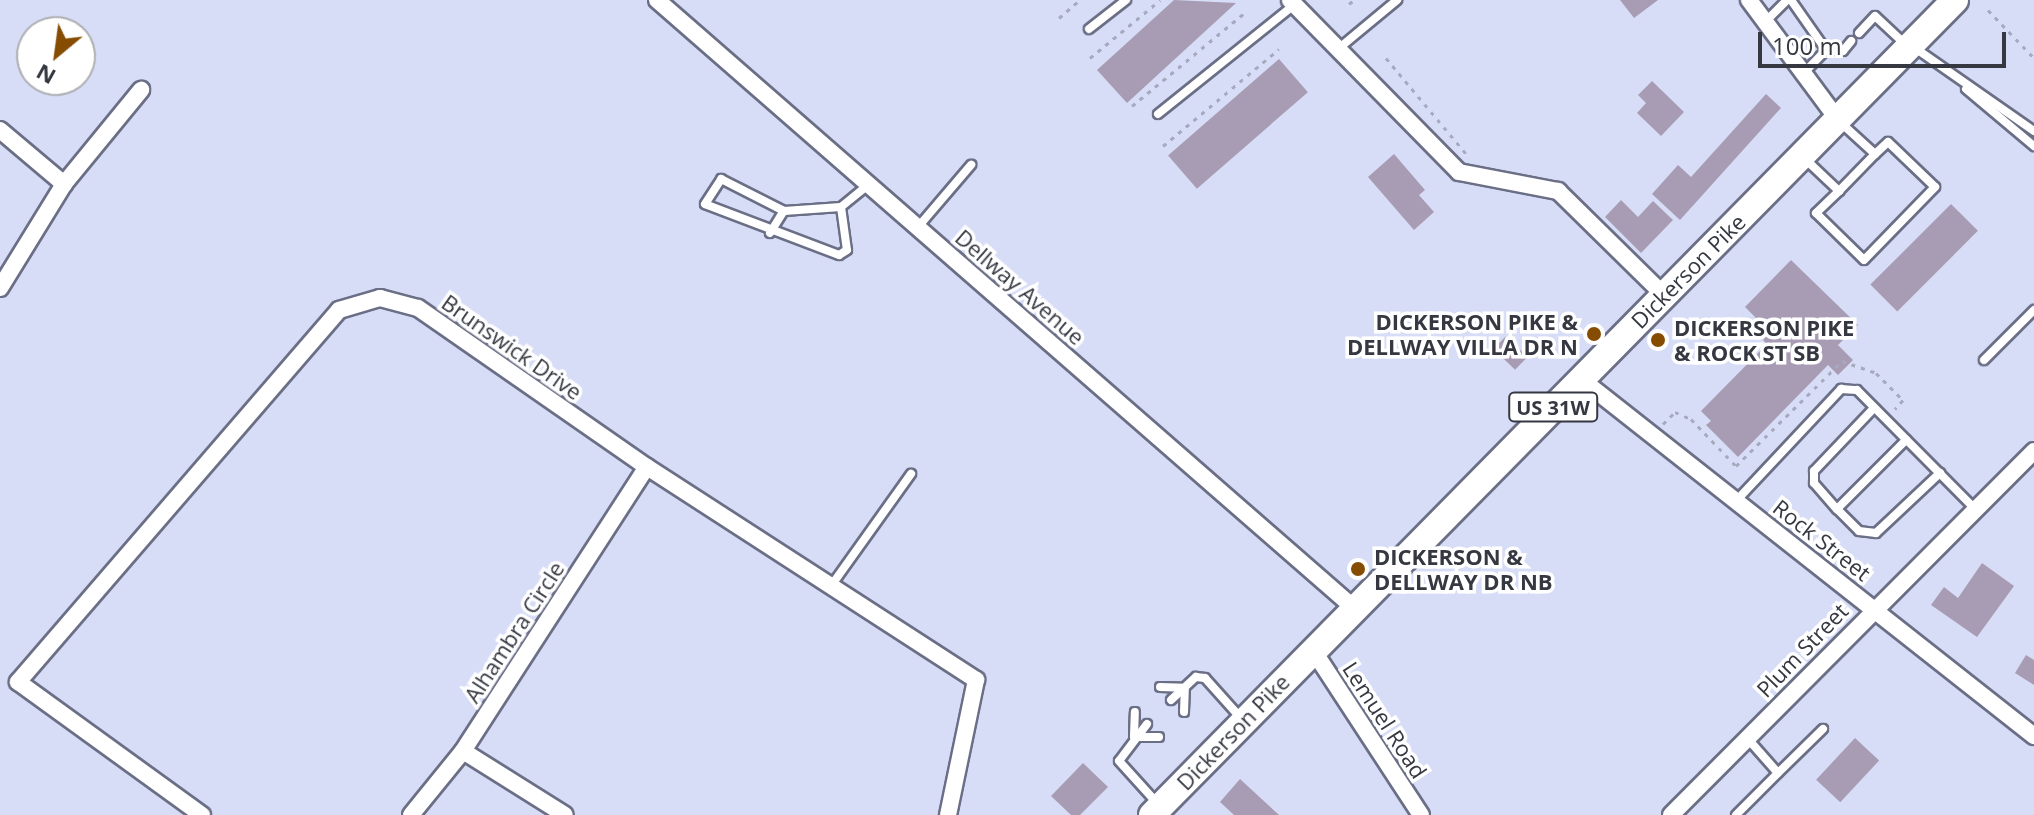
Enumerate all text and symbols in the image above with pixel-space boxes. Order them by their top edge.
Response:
north arrow [16,16,96,96]
scale bar [1762,16,2010,66]
text: 100 m [1772,29,1842,62]
text: N [30,58,60,93]
street label: Dickerson Pike [1625,208,1751,334]
street label: Dellway Avenue [950,224,1090,350]
street label: Brunswick Drive [437,289,587,405]
place label: DICKERSON PIKE & DELLWAY VILLA DR N [1347,308,1578,360]
place label: DICKERSON PIKE & ROCK ST SB [1674,314,1854,366]
marker: DICKERSON PIKE & DELLWAY VILLA DR N [1585,325,1603,343]
marker: DICKERSON PIKE & ROCK ST SB [1649,331,1667,349]
road number: US 31W [1507,391,1599,423]
street label: Rock Street [1768,494,1876,586]
place label: DICKERSON & DELLWAY DR NB [1374,543,1553,594]
street label: Alhambra Circle [459,557,569,707]
marker: DICKERSON & DELLWAY DR NB [1349,560,1367,578]
street label: Plum Street [1751,598,1853,702]
street label: Lemuel Road [1337,657,1433,783]
street label: Dickerson Pike [1171,669,1295,795]

